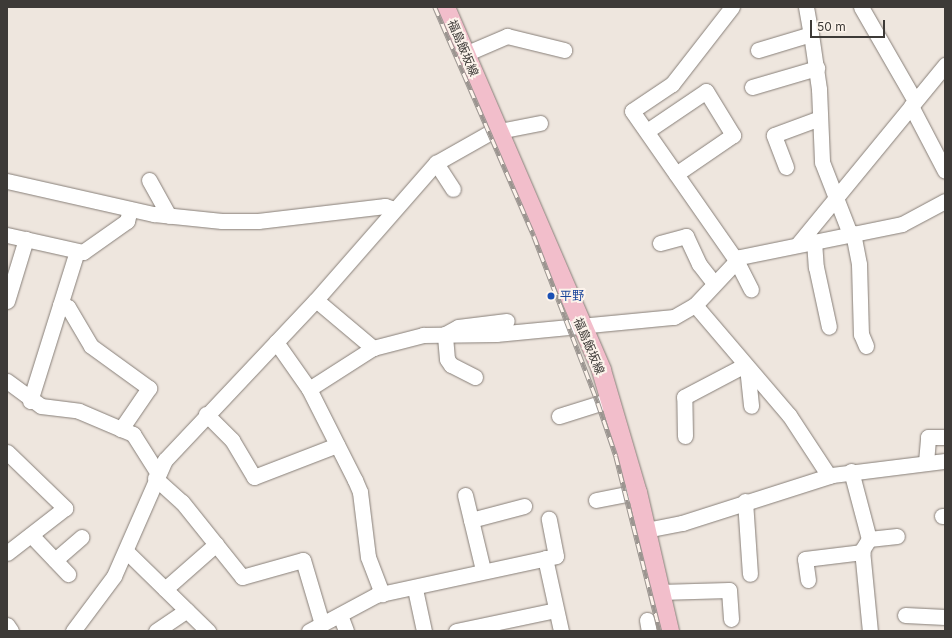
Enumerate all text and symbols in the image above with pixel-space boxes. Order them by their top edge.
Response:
scale bar [812,12,887,38]
street label: 福島飯坂線 [445,18,481,78]
text: 50 m [817,19,846,34]
place label: 平野 [560,289,584,303]
marker: 平野 [545,290,557,302]
street label: 福島飯坂線 [571,316,607,376]

